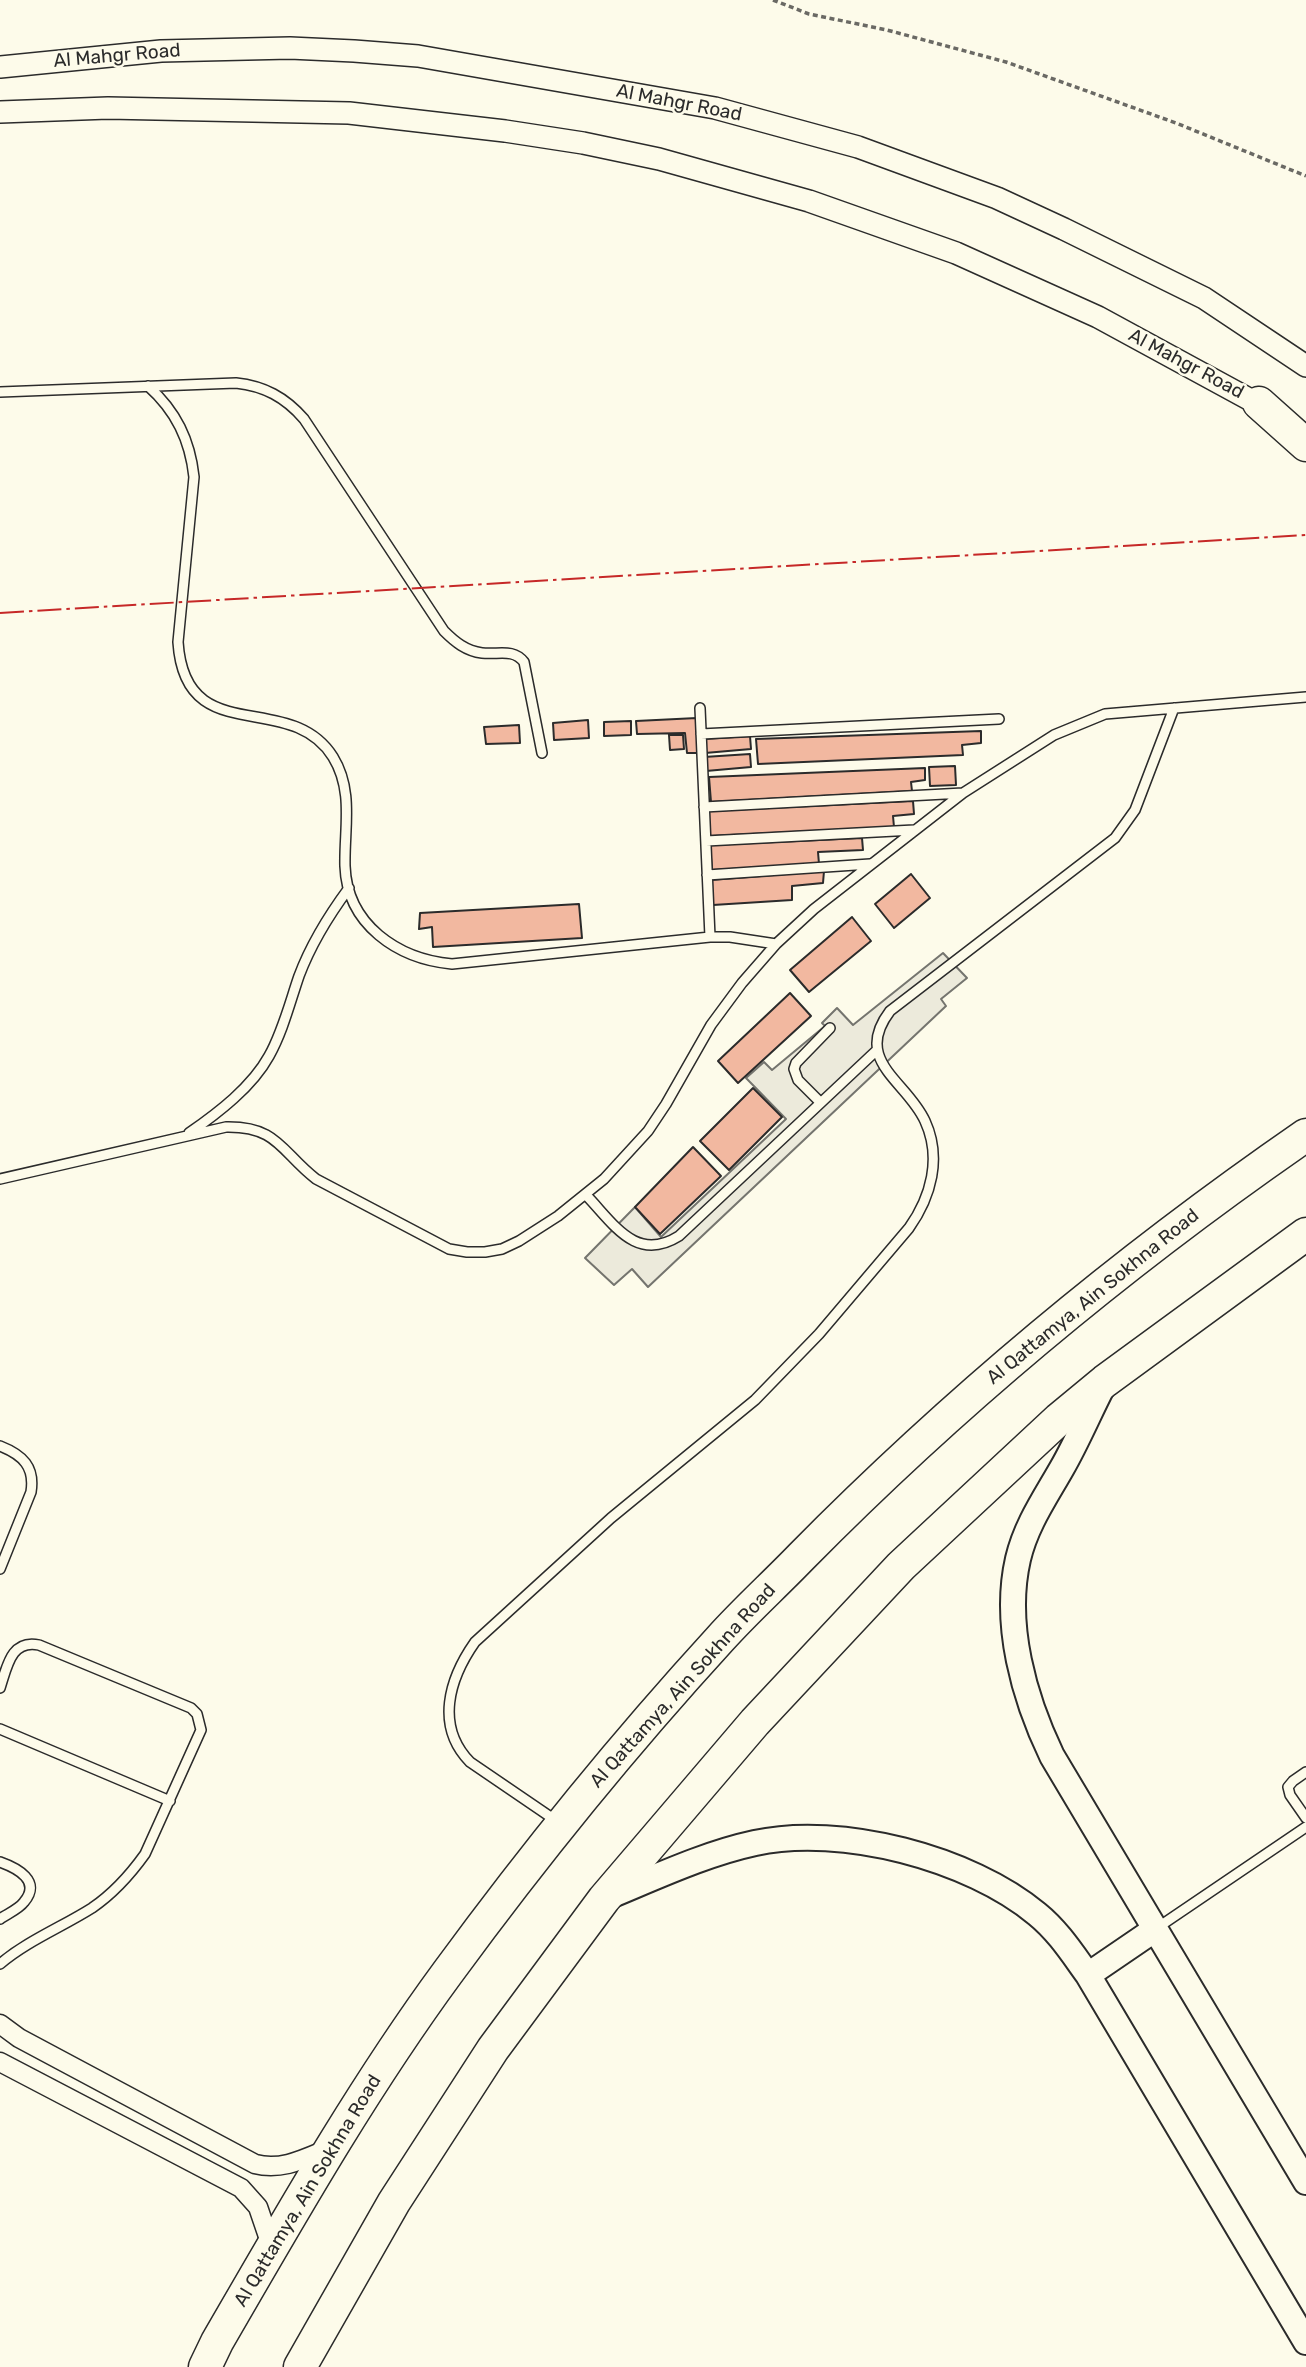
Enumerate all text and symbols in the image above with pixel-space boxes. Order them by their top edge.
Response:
street label: Al Mahgr Road [53,39,181,73]
street label: Al Mahgr Road [614,80,744,126]
street label: Al Mahgr Road [1124,324,1248,404]
street label: Al Qattamya, Ain Sokhna Road [982,1204,1204,1390]
street label: Al Qattamya, Ain Sokhna Road [585,1579,781,1793]
street label: Al Qattamya, Ain Sokhna Road [230,2071,386,2311]

